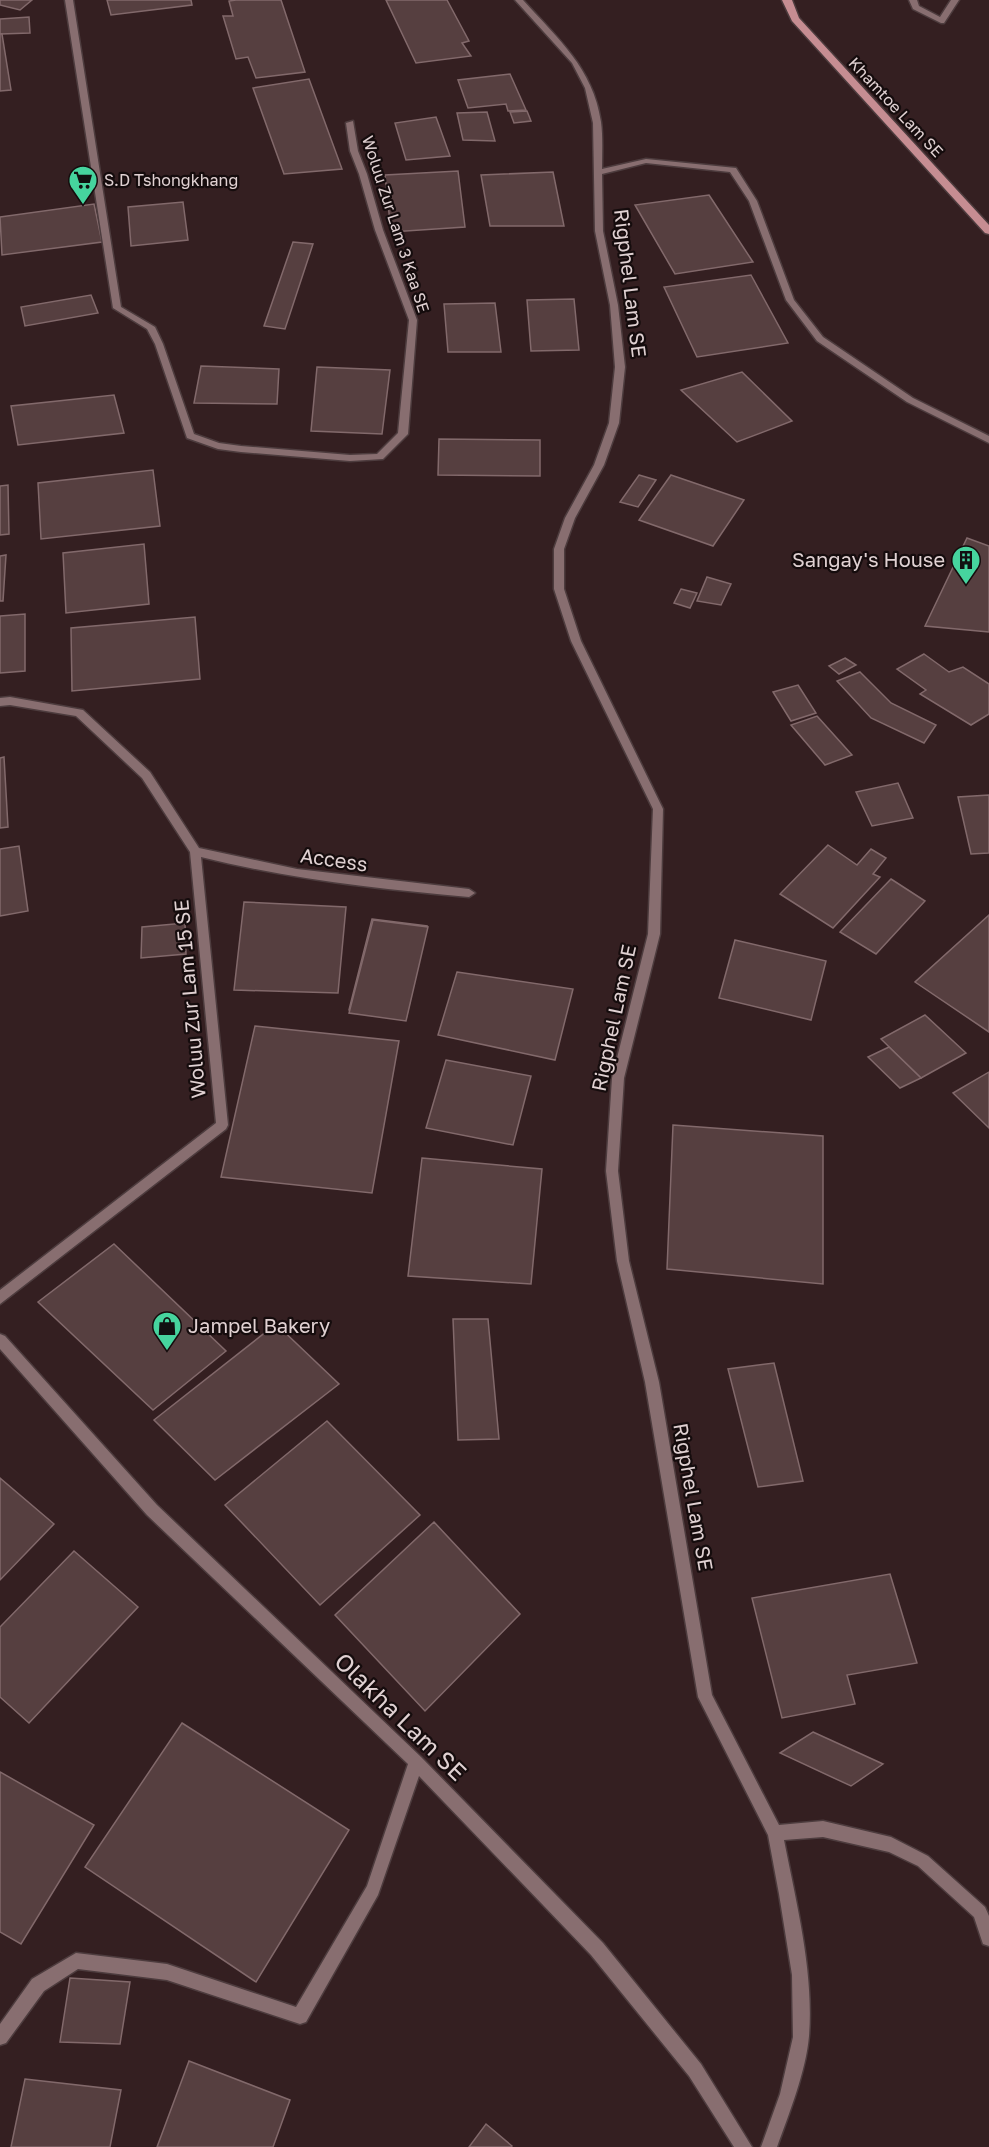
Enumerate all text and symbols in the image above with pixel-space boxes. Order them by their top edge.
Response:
street label: Khamtoe Lam SE [844,53,948,161]
street label: Woluu Zur Lam 3 Kaa SE [358,133,434,315]
supermarket icon: S.D Tshongkhang [67,164,99,206]
place label: S.D Tshongkhang [104,170,238,190]
street label: Rigphel Lam SE [610,207,652,359]
building icon: Sangay's House [950,544,982,586]
place label: Sangay's House [792,547,945,571]
street label: Access [299,842,369,876]
street label: Woluu Zur Lam 15 SE [168,899,210,1099]
street label: Rigphel Lam SE [586,942,640,1093]
shop icon: Jampel Bakery [151,1310,183,1352]
place label: Jampel Bakery [188,1313,330,1337]
street label: Rigphel Lam SE [669,1421,719,1573]
street label: Olakha Lam SE [329,1646,473,1786]

